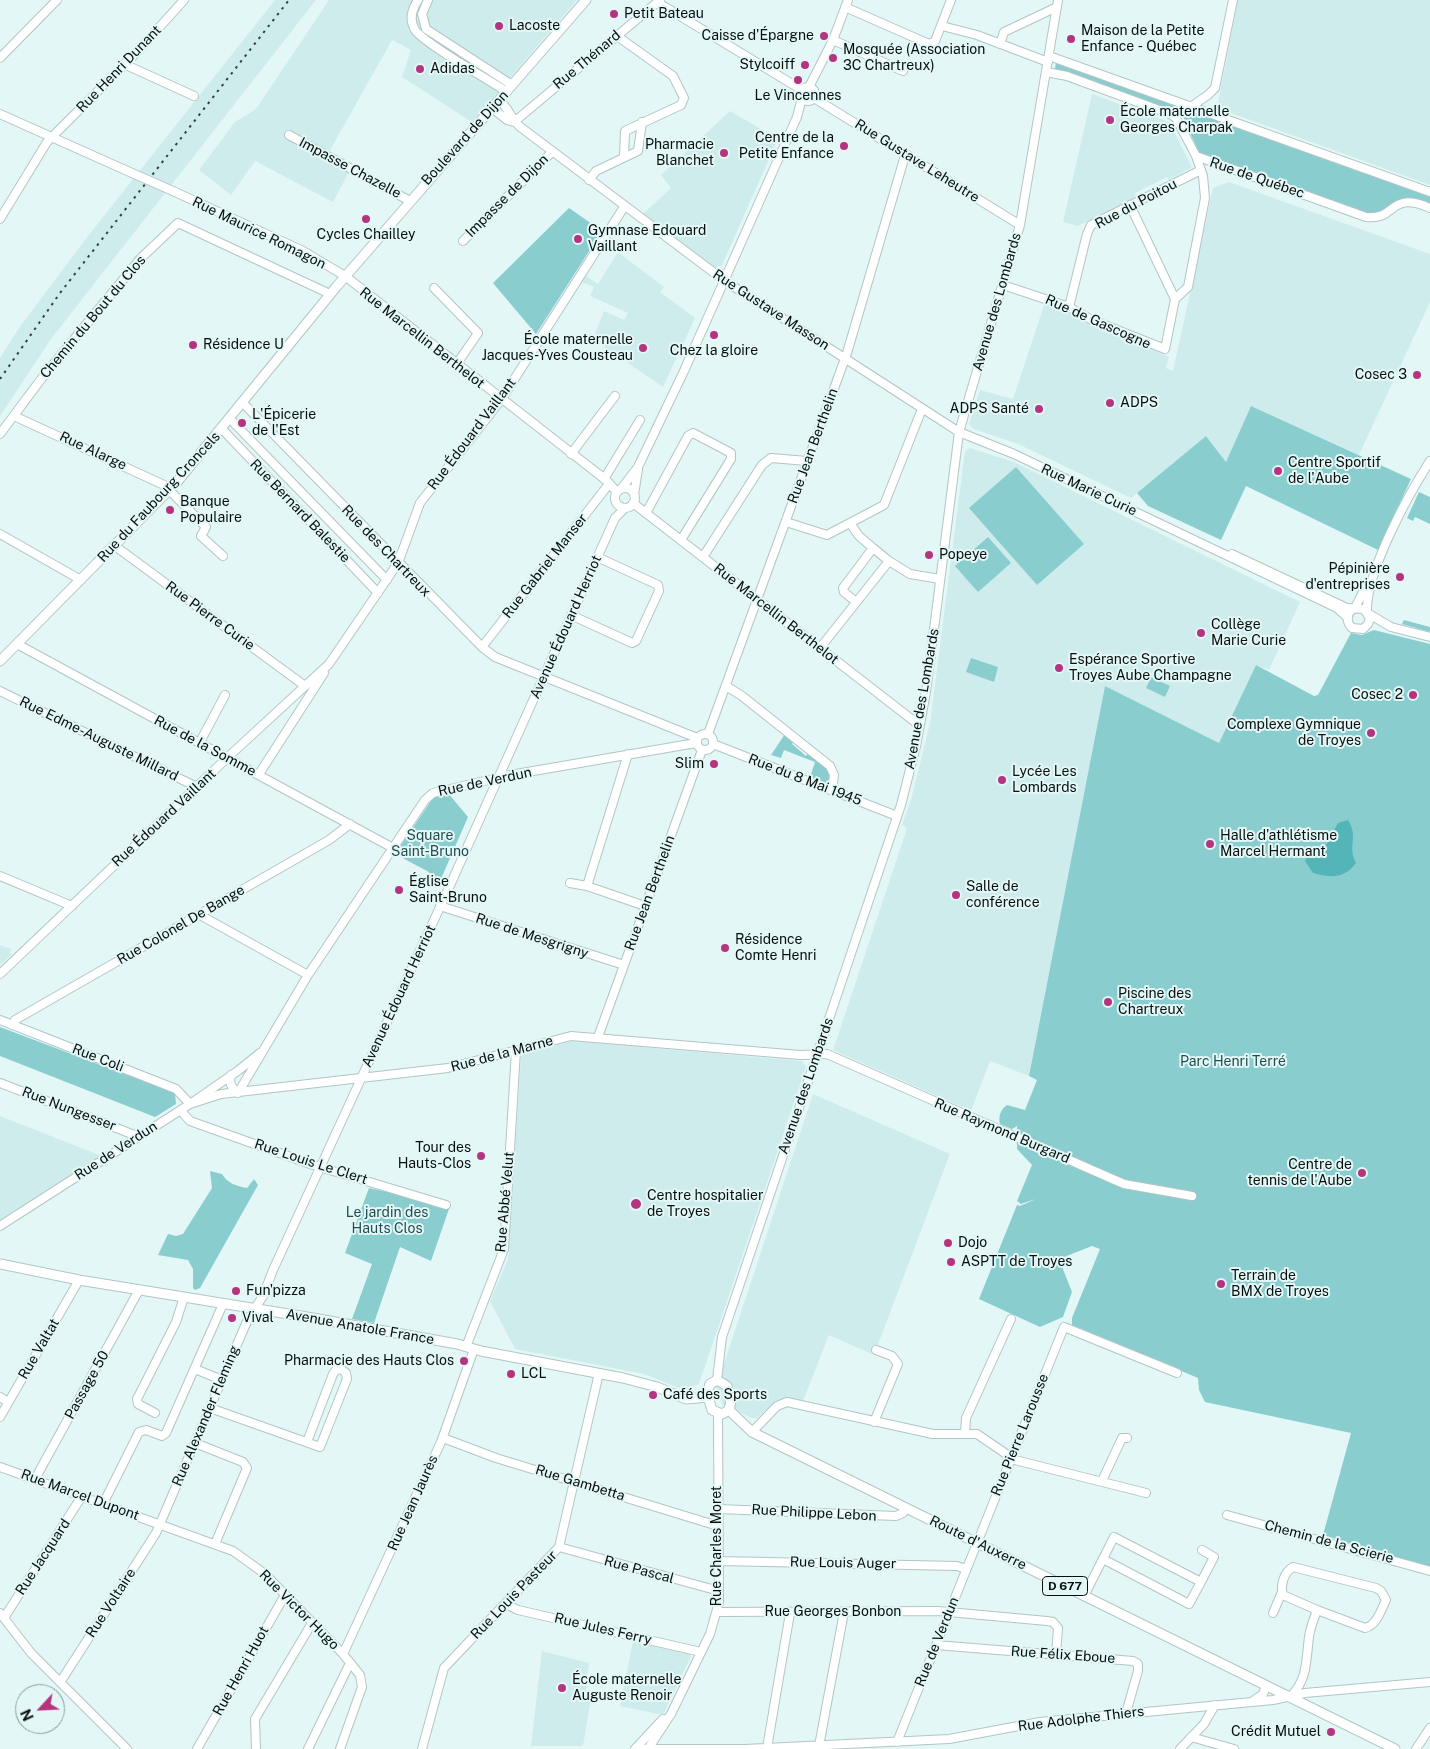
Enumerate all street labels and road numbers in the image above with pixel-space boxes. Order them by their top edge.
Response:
street label: Rue Henri Dunant [73,22,165,116]
street label: Rue Thénard [550,27,624,93]
street label: Boulevard de Dijon [418,87,512,189]
street label: Rue Gustave Leheutre [852,116,982,206]
street label: Impasse Chazelle [296,134,404,202]
street label: Impasse de Dijon [462,151,552,241]
street label: Rue de Québec [1208,154,1306,202]
street label: Rue du Poitou [1092,175,1180,233]
street label: Rue Maurice Romagon [190,193,328,273]
street label: Avenue des Lombards [969,231,1025,373]
street label: Chemin du Bout du Clos [37,252,149,382]
street label: Rue Gustave Masson [710,266,832,354]
street label: Rue Marcellin Berthelot [356,284,488,392]
street label: Rue de Gascogne [1043,291,1153,353]
street label: Rue Édouard Vaillant [424,375,520,493]
street label: Rue Jean Berthelin [784,386,842,506]
street label: Rue Alarge [57,428,129,474]
street label: Rue du Faubourg Croncels [94,428,224,566]
street label: Rue Bernard Balestie [246,456,354,566]
street label: Rue Marie Curie [1038,460,1140,520]
street label: Rue des Chartreux [338,502,434,600]
street label: Rue Gabriel Manser [499,510,591,622]
street label: Avenue Édouard Herriot [527,553,605,701]
street label: Rue Marcellin Berthelot [710,560,842,668]
street label: Rue Pierre Curie [162,578,258,654]
street label: Avenue des Lombards [901,627,943,771]
street label: Rue Edme-Auguste Millard [17,693,181,785]
street label: Rue de la Somme [151,712,259,780]
street label: Rue du 8 Mai 1945 [746,751,864,809]
street label: Rue de Verdun [437,764,533,800]
street label: Rue Édouard Vaillant [109,766,219,870]
street label: Rue Jean Berthelin [621,833,679,953]
street label: Rue Colonel De Bange [114,882,248,968]
street label: Rue de Mesgrigny [474,910,590,962]
street label: Avenue Édouard Herriot [359,922,439,1070]
street label: Avenue des Lombards [775,1016,837,1156]
street label: Rue de la Marne [449,1032,555,1076]
street label: Rue Coli [70,1040,126,1076]
street label: Rue Nungesser [20,1083,118,1135]
street label: Rue Raymond Burgard [932,1095,1072,1167]
street label: Rue de Verdun [71,1118,161,1184]
street label: Rue Louis Le Clert [252,1136,370,1188]
street label: Rue Abbé Velut [492,1151,518,1253]
street label: Avenue Anatole France [285,1306,435,1348]
street label: Rue Valtat [15,1316,63,1382]
street label: Rue Alexander Fleming [169,1343,243,1489]
street label: Passage 50 [61,1348,113,1422]
street label: Rue Pierre Larousse [988,1371,1052,1499]
street label: Rue Jean Jaurès [384,1453,442,1553]
street label: Rue Gambetta [533,1461,627,1505]
street label: Rue Marcel Dupont [18,1466,142,1524]
street label: Rue Charles Moret [709,1486,725,1606]
street label: Rue Philippe Lebon [751,1501,877,1525]
street label: Route d'Auxerre [927,1512,1029,1574]
street label: Rue Jacquard [12,1516,74,1598]
street label: Chemin de la Scierie [1263,1517,1395,1567]
street label: Rue Louis Pasteur [467,1547,561,1643]
street label: Rue Pascal [602,1553,676,1587]
street label: Rue Louis Auger [790,1554,896,1572]
street label: Rue Voltaire [82,1565,140,1641]
street label: Rue Victor Hugo [255,1566,343,1654]
road number: D 677 [1042,1576,1088,1595]
street label: Rue de Verdun [911,1595,963,1689]
street label: Rue Georges Bonbon [765,1604,901,1620]
street label: Rue Jules Ferry [553,1610,653,1648]
street label: Rue Henri Huot [209,1623,273,1719]
street label: Rue Félix Eboue [1010,1643,1116,1667]
street label: Rue Adolphe Thiers [1017,1703,1145,1735]

